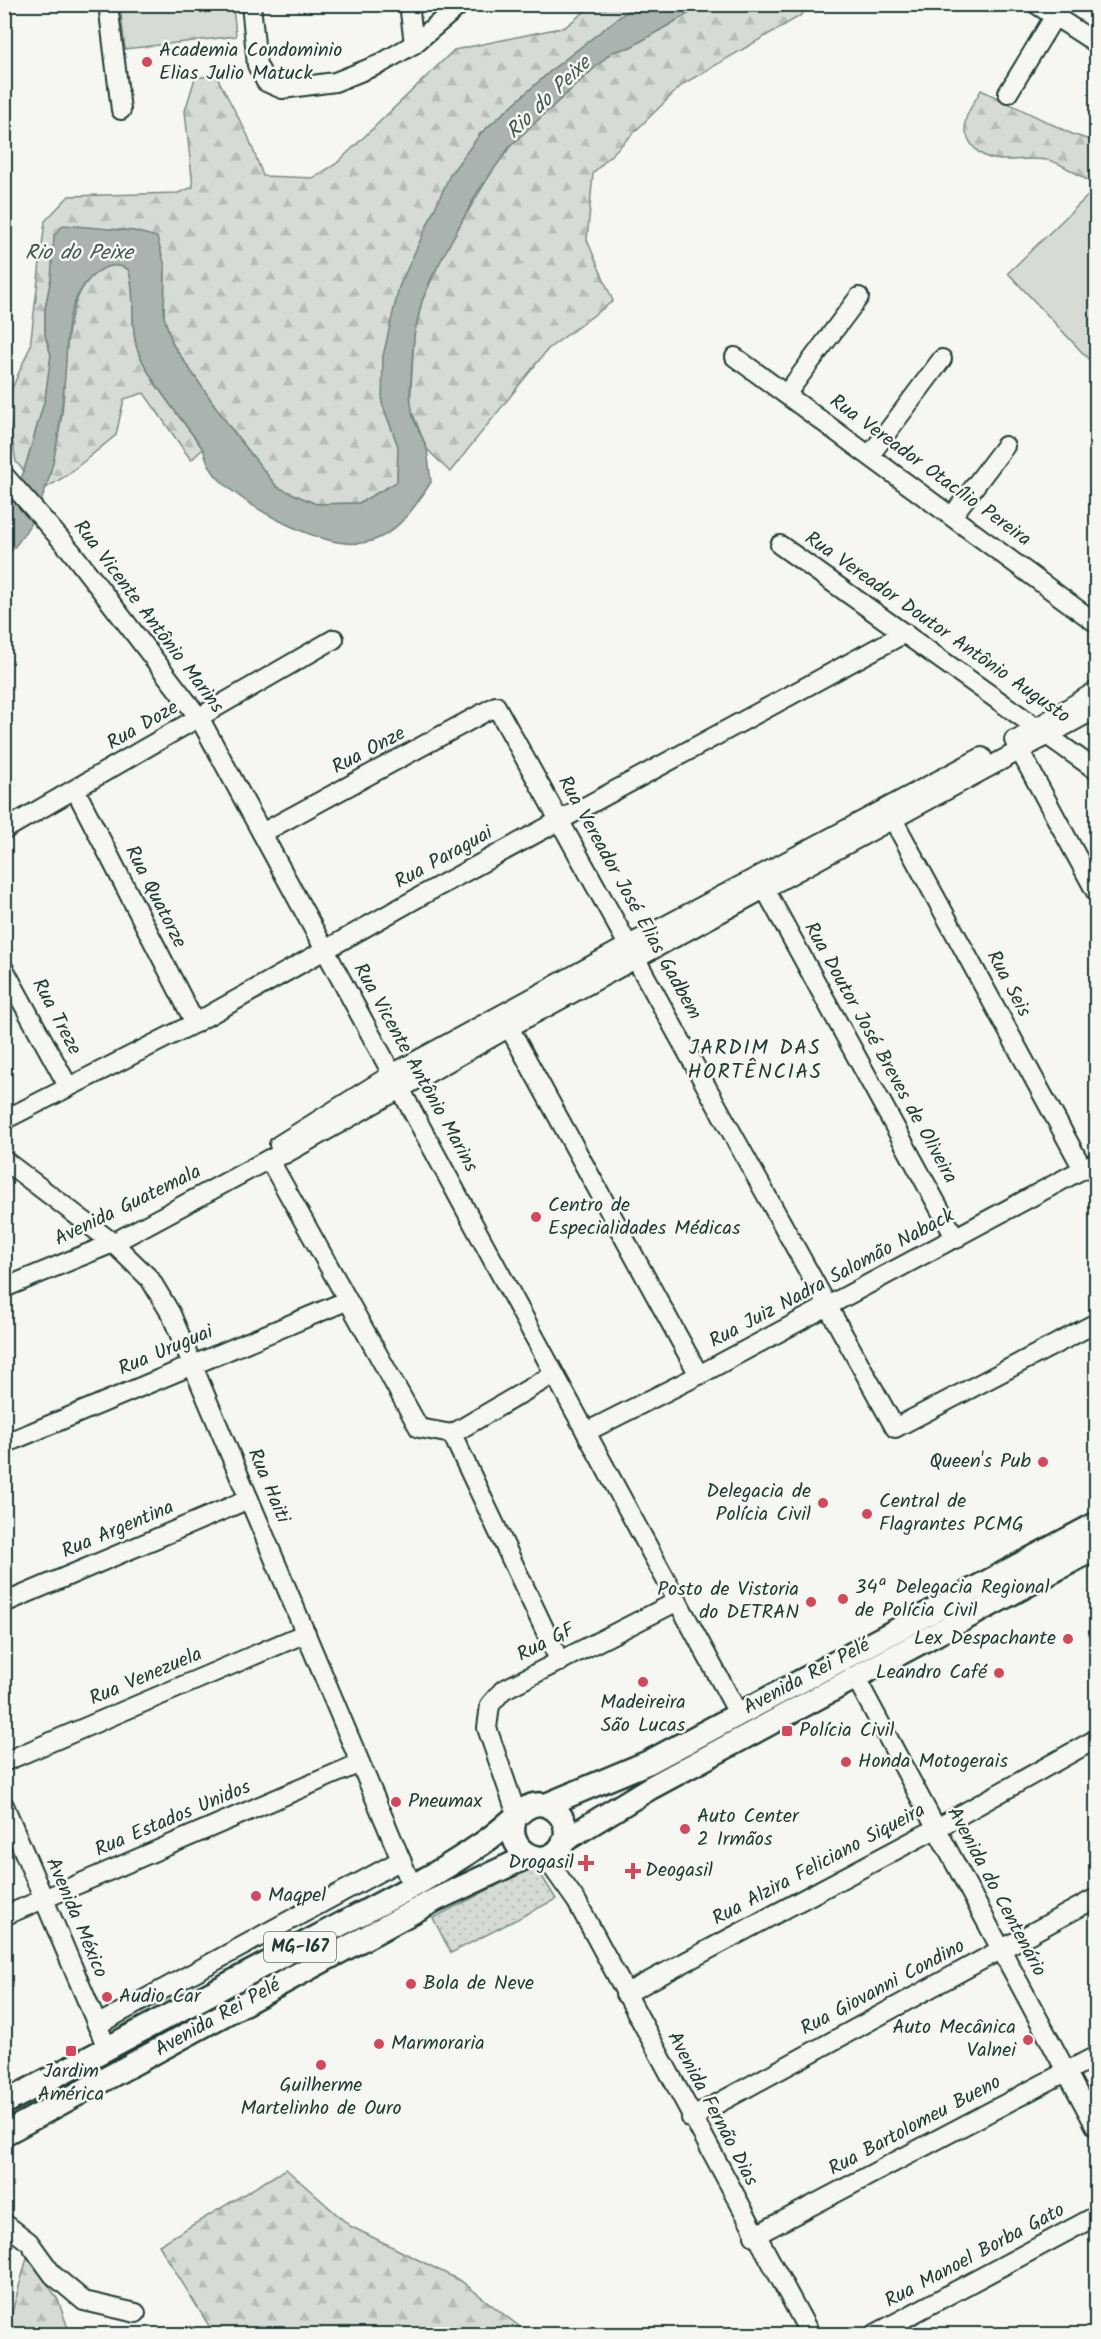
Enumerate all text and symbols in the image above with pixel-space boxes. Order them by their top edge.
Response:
place label: Academia Condominio Elias Julio Matuck [159,35,342,90]
water label: Rio do Peixe [499,47,601,147]
marker: Academia Condominio Elias Julio Matuck [140,55,154,69]
water label: Rio do Peixe [25,237,135,270]
street label: Rua Vereador Otacílio Pereira [822,387,1038,555]
street label: Rua Vicente Antônio Marins [64,513,232,721]
street label: Rua Vereador Doutor Antônio Augusto [797,524,1077,732]
street label: Rua Doze [101,693,185,759]
street label: Rua Onze [326,718,412,784]
street label: Rua Vereador José Elias Gadbem [548,770,710,1026]
street label: Rua Paraguai [389,817,500,898]
street label: Rua Quatorze [115,840,195,954]
street label: Rua Doutor José Breves de Oliveira [795,916,965,1190]
street label: Rua Seis [977,945,1039,1024]
street label: Rua Vicente Antônio Marins [344,957,486,1179]
street label: Rua Treze [22,973,90,1061]
district label: JARDIM DAS HORTÊNCIAS [688,1032,822,1089]
street label: Avenida Guatemala [49,1157,207,1255]
place label: Centro de Especialidades Médicas [548,1190,741,1245]
street label: Rua Juiz Nadra Salomão Naback [704,1200,961,1357]
marker: Centro de Especialidades Médicas [529,1210,543,1224]
street label: Rua Uruguai [114,1316,219,1385]
street label: Rua Haiti [238,1444,299,1530]
place label: Queen's Pub [929,1446,1031,1478]
marker: Queen's Pub [1036,1455,1050,1469]
place label: Delegacia de Polícia Civil [706,1476,811,1531]
place label: Central de Flagrantes PCMG [879,1486,1024,1541]
street label: Rua Argentina [57,1492,179,1568]
marker: Delegacia de Polícia Civil [816,1496,830,1510]
marker: Central de Flagrantes PCMG [860,1507,874,1521]
place label: 34ª Delegacia Regional de Polícia Civil [855,1572,1050,1627]
place label: Posto de Vistoria do DETRAN [657,1574,799,1629]
marker: 34ª Delegacia Regional de Polícia Civil [836,1592,850,1606]
marker: Posto de Vistoria do DETRAN [804,1595,818,1609]
street label: Rua GF [511,1614,582,1671]
place label: Lex Despachante [914,1623,1056,1655]
street label: Avenida Rei Pelé [738,1630,877,1724]
marker: Lex Despachante [1061,1632,1075,1646]
street label: Rua Venezuela [85,1639,207,1715]
place label: Leandro Café [876,1657,988,1689]
marker: Leandro Café [992,1666,1006,1680]
marker: Madeireira São Lucas [636,1675,650,1689]
place label: Madeireira São Lucas [600,1687,686,1742]
place label: Polícia Civil [799,1715,895,1747]
marker: Polícia Civil [780,1724,794,1738]
place label: Honda Motogerais [858,1746,1008,1778]
marker: Honda Motogerais [839,1755,853,1769]
street label: Rua Estados Unidos [90,1772,256,1866]
place label: Pneumax [408,1786,482,1818]
marker: Pneumax [389,1795,403,1809]
street label: Rua Alzira Feliciano Siqueira [707,1795,931,1935]
place label: Auto Center 2 Irmãos [697,1801,800,1856]
street label: Avenida do Centenário [938,1801,1054,1983]
marker: Auto Center 2 Irmãos [678,1822,692,1836]
place label: Drogasil [508,1847,574,1879]
street label: Avenida México [36,1853,116,1983]
place label: Deogasil [645,1855,713,1887]
marker: Drogasil [579,1856,593,1870]
marker: Deogasil [626,1864,640,1878]
place label: Maqpel [268,1880,326,1912]
marker: Maqpel [249,1889,263,1903]
street label: Rua Giovanni Condino [795,1931,971,2045]
road number: MG-167 [264,1932,336,1962]
place label: Bola de Neve [423,1968,534,2000]
street label: Avenida Rei Pelé [149,1970,288,2066]
marker: Bola de Neve [404,1977,418,1991]
place label: Audio Car [119,1981,202,2013]
marker: Audio Car [100,1990,114,2004]
place label: Auto Mecânica Valnei [893,2012,1017,2067]
street label: Avenida Fernão Dias [658,2026,767,2193]
place label: Marmoraria [391,2028,485,2060]
marker: Auto Mecânica Valnei [1021,2033,1035,2047]
marker: Marmoraria [372,2037,386,2051]
marker: Jardim América [64,2044,78,2058]
place label: Jardim América [38,2056,104,2111]
marker: Guilherme Martelinho de Ouro [314,2058,328,2072]
street label: Rua Bartolomeu Bueno [823,2067,1007,2185]
place label: Guilherme Martelinho de Ouro [240,2070,402,2125]
street label: Rua Manoel Borba Gato [879,2195,1071,2317]

